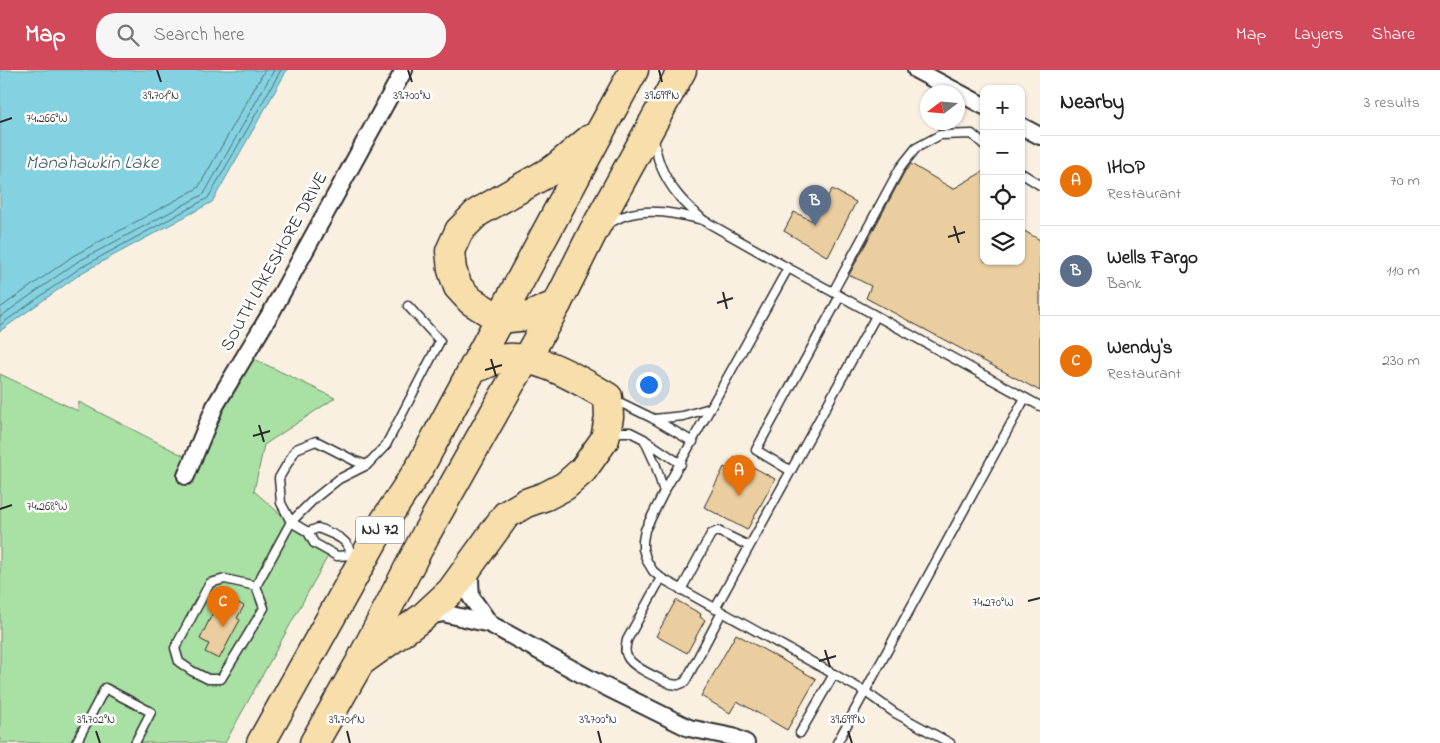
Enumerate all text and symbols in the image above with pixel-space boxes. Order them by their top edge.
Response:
search box [96,13,446,58]
text: Map [25,18,66,53]
icon: search [114,21,142,49]
text: Search here [154,22,245,49]
text: Map [1236,22,1266,48]
text: Layers [1294,22,1344,48]
text: Share [1372,22,1415,48]
north arrow [920,85,965,130]
map controls [980,85,1025,265]
button: + [980,85,1025,130]
text: 39.701°N [143,87,179,105]
text: 39.700°N [393,87,431,105]
text: 39.699°N [645,87,679,105]
text: Nearby [1060,88,1124,118]
text: 3 results [1364,91,1420,115]
text: 74.266°W [26,110,68,128]
button: − [980,130,1025,175]
water label: Manahawkin Lake [26,150,160,177]
text: IHOP [1107,155,1145,182]
street label: SOUTH LAKESHORE DRIVE [215,168,335,356]
text: A [1071,169,1081,193]
text: 70 m [1390,169,1420,193]
button: locate [980,175,1025,220]
text: Restaurant [1107,182,1181,206]
pin: B [799,185,831,226]
button: layers [980,220,1025,265]
text: Wells Fargo [1107,245,1198,272]
text: B [1071,259,1081,283]
text: 110 m [1386,259,1420,283]
text: Bank [1107,272,1141,296]
text: Wendy's [1107,335,1173,362]
text: C [1072,349,1080,373]
text: 230 m [1382,349,1420,373]
text: Restaurant [1107,362,1181,386]
your location [636,372,662,398]
pin: A [723,455,755,496]
text: 74.268°W [27,498,67,516]
road number: NJ 72 [356,516,404,544]
pin: C [207,586,239,627]
text: 74.270°W [973,594,1013,612]
text: 39.702°N [77,711,115,729]
text: 39.701°N [329,711,365,729]
text: 39.700°N [579,711,617,729]
text: 39.699°N [831,711,865,729]

